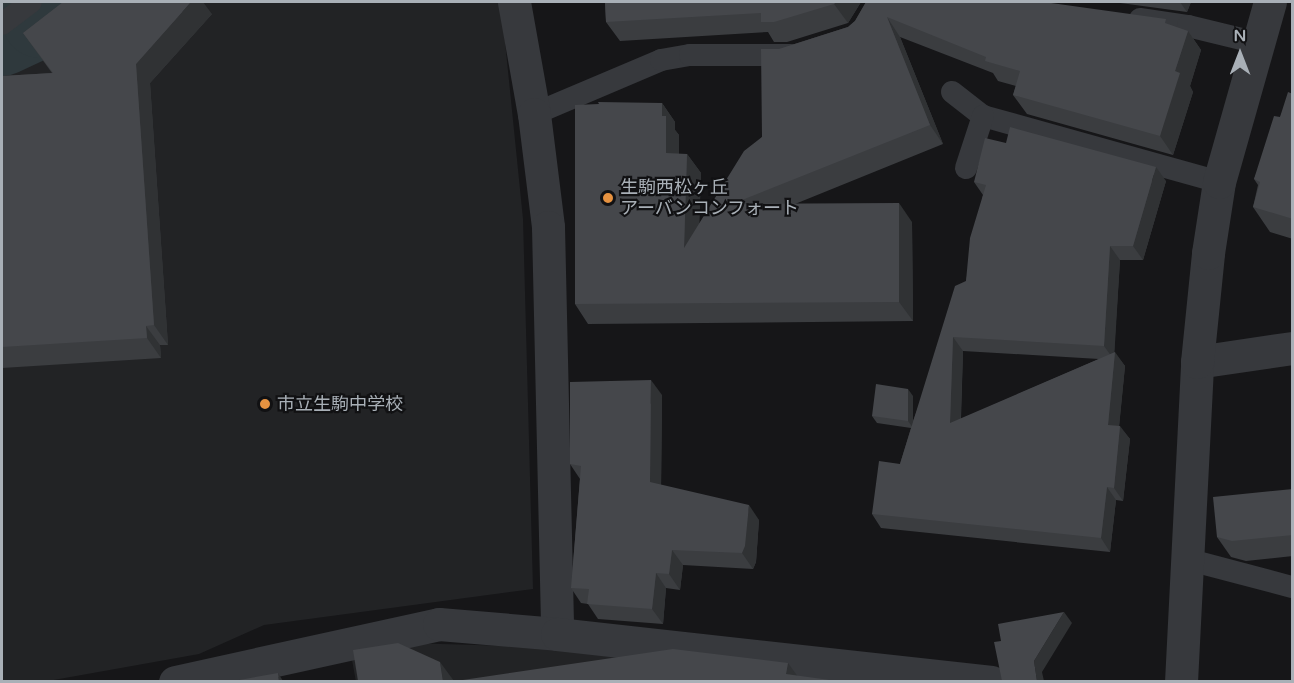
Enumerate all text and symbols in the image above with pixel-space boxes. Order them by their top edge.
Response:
north arrow [1210,24,1270,84]
text: N [1234,26,1246,46]
place label: 生駒西松ヶ丘 アーバンコンフォート [620,177,799,219]
marker: 生駒西松ヶ丘 アーバンコンフォート [601,191,615,205]
place label: 市立生駒中学校 [277,393,403,415]
marker: 市立生駒中学校 [258,397,272,411]

